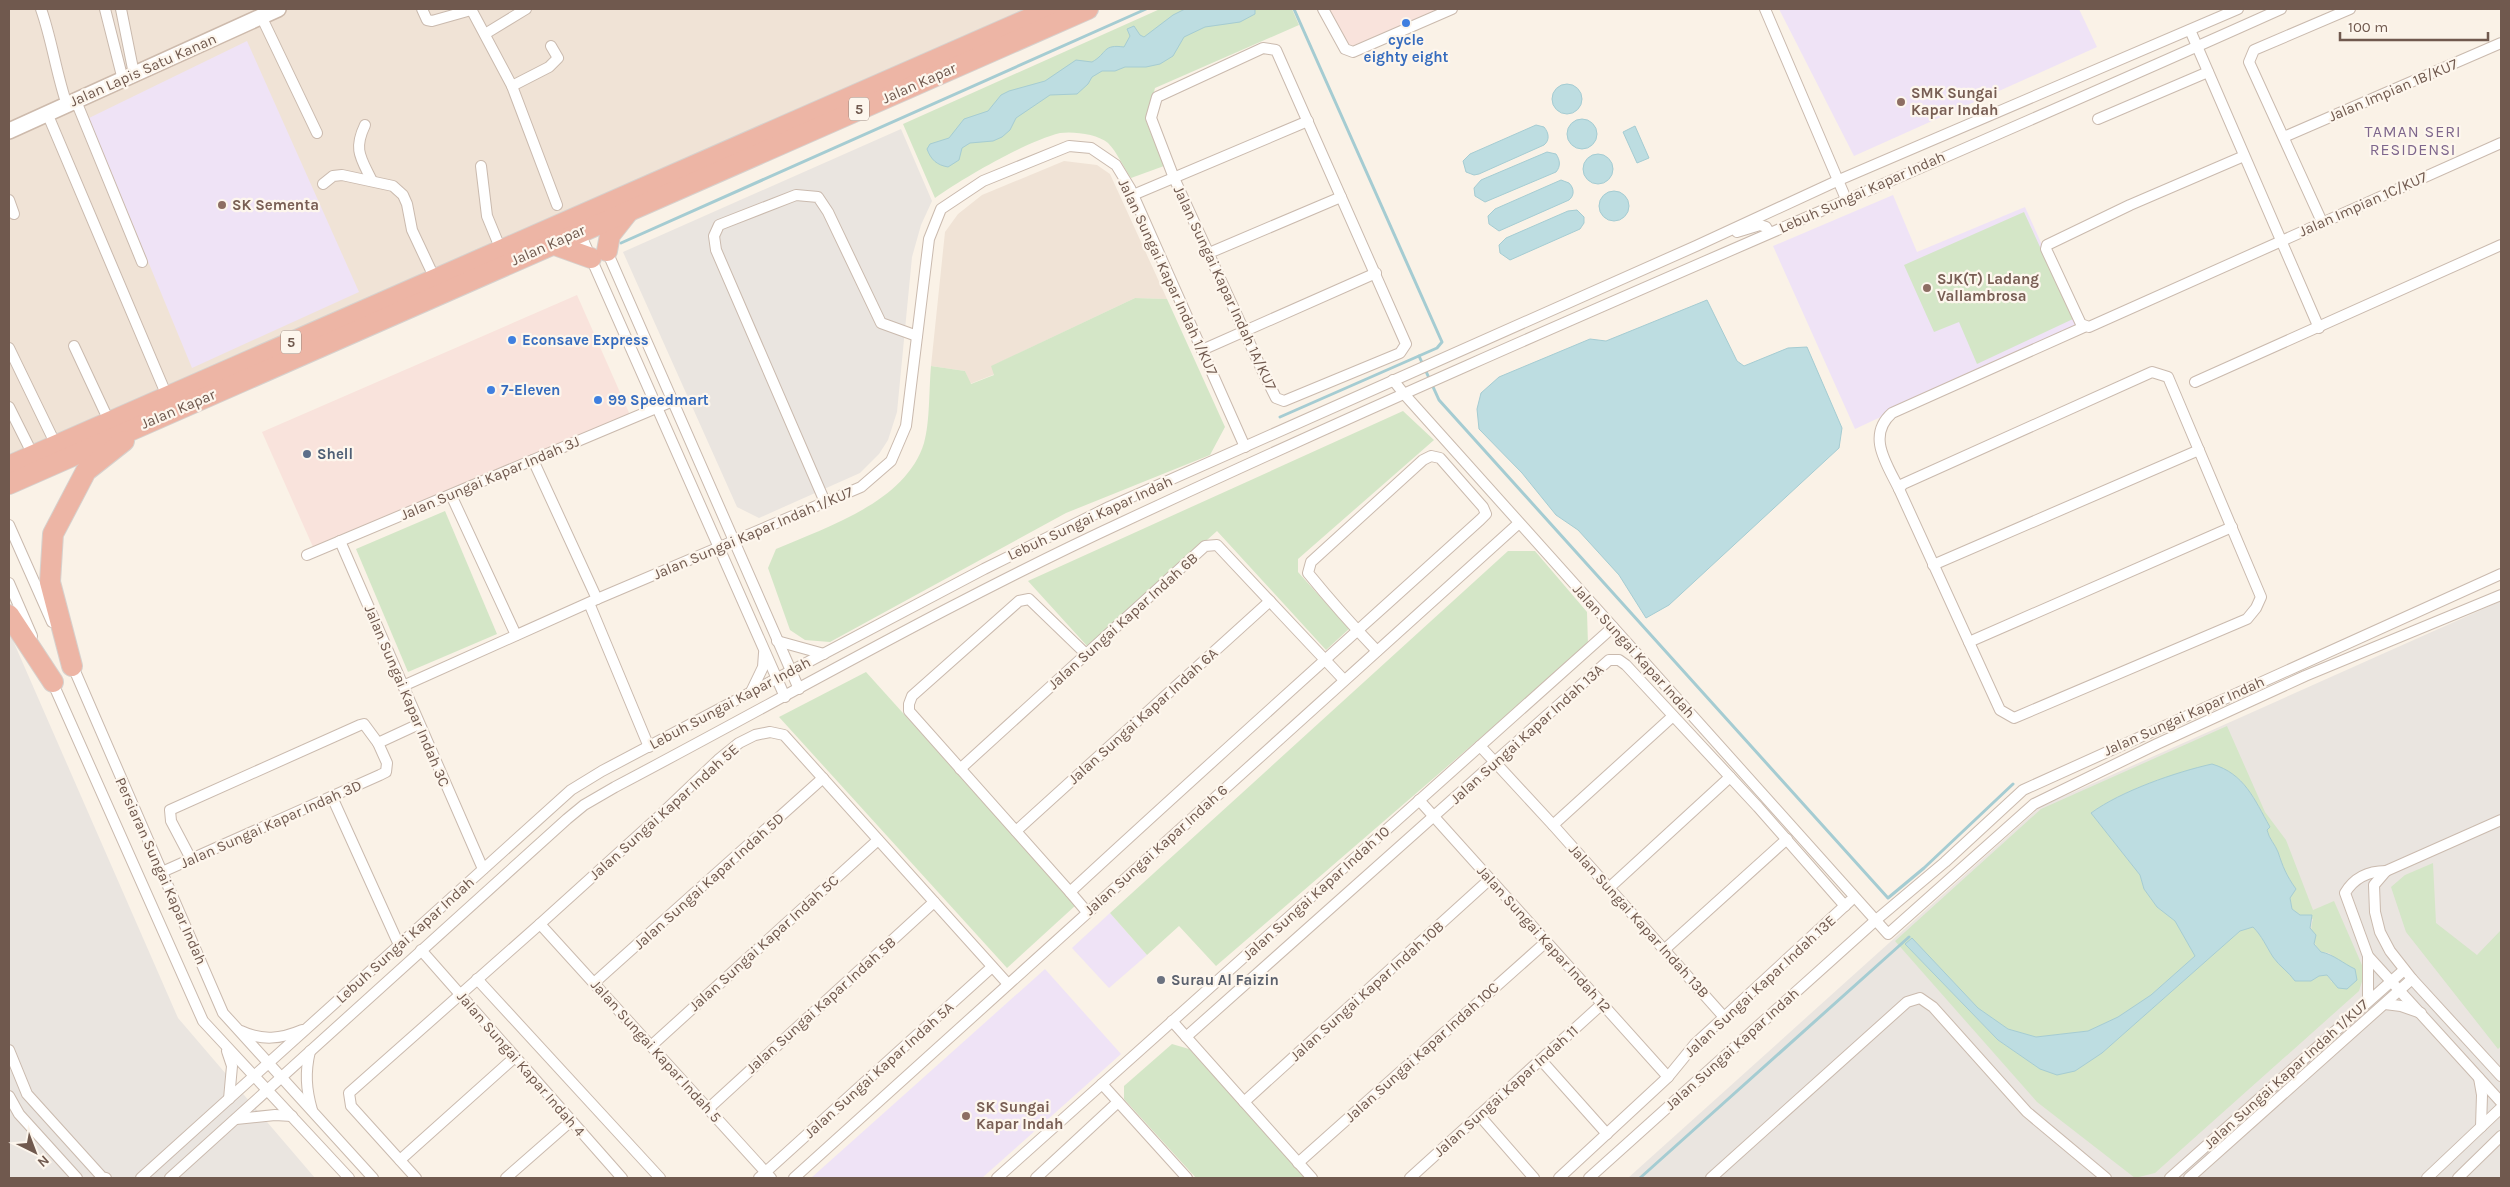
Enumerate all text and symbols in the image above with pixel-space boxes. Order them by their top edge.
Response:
scale bar [2340,10,2488,42]
marker: cycle eighty eight [1400,17,1412,29]
text: 100 m [2348,18,2388,36]
street label: Jalan Lapis Satu Kanan [67,30,219,110]
place label: cycle eighty eight [1363,31,1449,66]
street label: Jalan Impian 1B/KU7 [2326,55,2460,125]
street label: Jalan Kapar [879,58,959,107]
place label: SMK Sungai Kapar Indah [1911,84,1998,119]
marker: SMK Sungai Kapar Indah [1895,96,1907,108]
road number: 5 [849,98,869,120]
district label: TAMAN SERI RESIDENSI [2365,122,2461,159]
street label: Lebuh Sungai Kapar Indah [1776,147,1948,237]
street label: Jalan Impian 1C/KU7 [2296,168,2430,240]
street label: Jalan Sungai Kapar Indah 1/KU7 [1114,176,1222,378]
street label: Jalan Sungai Kapar Indah 1A/KU7 [1170,183,1280,393]
place label: SK Sementa [232,196,319,214]
marker: SK Sementa [216,199,228,211]
street label: Jalan Kapar [508,220,588,269]
place label: SJK(T) Ladang Vallambrosa [1937,270,2039,305]
marker: SJK(T) Ladang Vallambrosa [1921,282,1933,294]
road number: 5 [281,331,301,354]
place label: Econsave Express [522,331,649,349]
marker: Econsave Express [506,334,518,346]
place label: 7-Eleven [501,381,560,399]
marker: 7-Eleven [485,384,497,396]
street label: Jalan Kapar [138,385,218,433]
place label: 99 Speedmart [608,391,709,409]
marker: 99 Speedmart [592,394,604,406]
street label: Jalan Sungai Kapar Indah 3J [398,432,582,524]
place label: Shell [317,445,353,463]
marker: Shell [301,448,313,460]
street label: Lebuh Sungai Kapar Indah [1005,472,1175,564]
street label: Jalan Sungai Kapar Indah 1/KU7 [650,483,856,583]
street label: Jalan Sungai Kapar Indah 6B [1044,549,1202,693]
street label: Jalan Sungai Kapar Indah [1569,580,1699,722]
street label: Jalan Sungai Kapar Indah 3C [360,602,454,790]
street label: Jalan Sungai Kapar Indah 6A [1065,644,1222,788]
street label: Lebuh Sungai Kapar Indah [646,653,814,753]
street label: Jalan Sungai Kapar Indah 13A [1447,660,1608,808]
street label: Jalan Sungai Kapar Indah [2101,672,2267,760]
street label: Jalan Sungai Kapar Indah 5E [586,740,742,884]
street label: Persiaran Sungai Kapar Indah [111,775,211,967]
street label: Jalan Sungai Kapar Indah 3D [178,776,364,872]
street label: Jalan Sungai Kapar Indah 6 [1081,781,1231,919]
street label: Jalan Sungai Kapar Indah 5D [630,809,788,953]
street label: Jalan Sungai Kapar Indah 10 [1239,822,1393,964]
street label: Jalan Sungai Kapar Indah 13B [1565,840,1713,1002]
street label: Jalan Sungai Kapar Indah 12 [1473,862,1615,1016]
street label: Jalan Sungai Kapar Indah 5C [685,871,843,1015]
street label: Lebuh Sungai Kapar Indah [332,873,478,1007]
street label: Jalan Sungai Kapar Indah 13E [1681,911,1839,1061]
street label: Jalan Sungai Kapar Indah 10B [1286,917,1448,1065]
street label: Jalan Sungai Kapar Indah 5B [742,933,900,1077]
place label: Surau Al Faizin [1171,971,1279,989]
marker: Surau Al Faizin [1155,974,1167,986]
street label: Jalan Sungai Kapar Indah 5 [587,976,725,1126]
street label: Jalan Sungai Kapar Indah 10C [1341,978,1503,1126]
street label: Jalan Sungai Kapar Indah [1661,984,1803,1114]
street label: Jalan Sungai Kapar Indah 4 [453,988,589,1141]
street label: Jalan Sungai Kapar Indah 1/KU7 [2200,995,2372,1153]
street label: Jalan Sungai Kapar Indah 5A [801,998,958,1142]
street label: Jalan Sungai Kapar Indah 11 [1430,1022,1582,1160]
place label: SK Sungai Kapar Indah [976,1098,1063,1133]
marker: SK Sungai Kapar Indah [960,1110,972,1122]
north arrow [10,1127,60,1177]
text: N [34,1152,53,1171]

